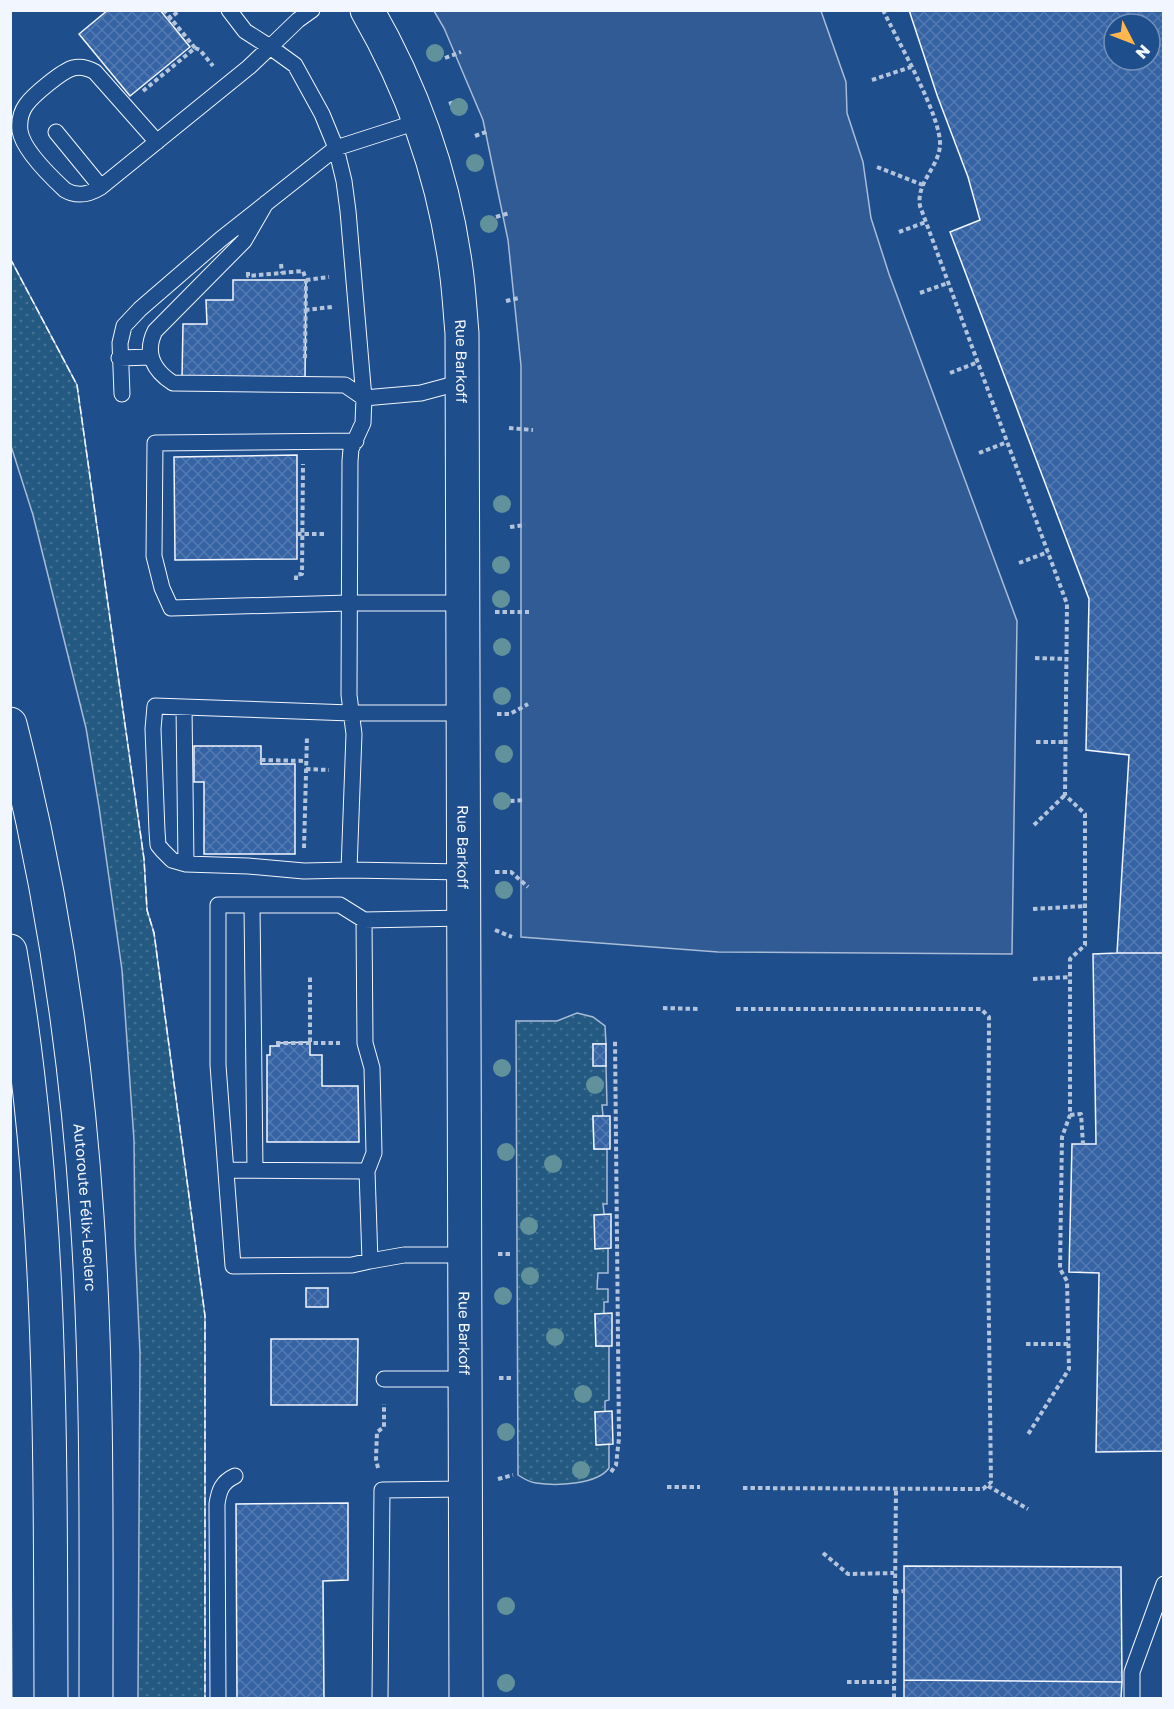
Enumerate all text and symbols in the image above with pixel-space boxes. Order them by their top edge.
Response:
north arrow [1102,12,1162,72]
text: N [1132,41,1155,63]
street label: Rue Barkoff [452,318,471,404]
street label: Rue Barkoff [454,805,473,890]
street label: Autoroute Félix-Leclerc [70,1123,100,1292]
street label: Rue Barkoff [456,1291,474,1376]

